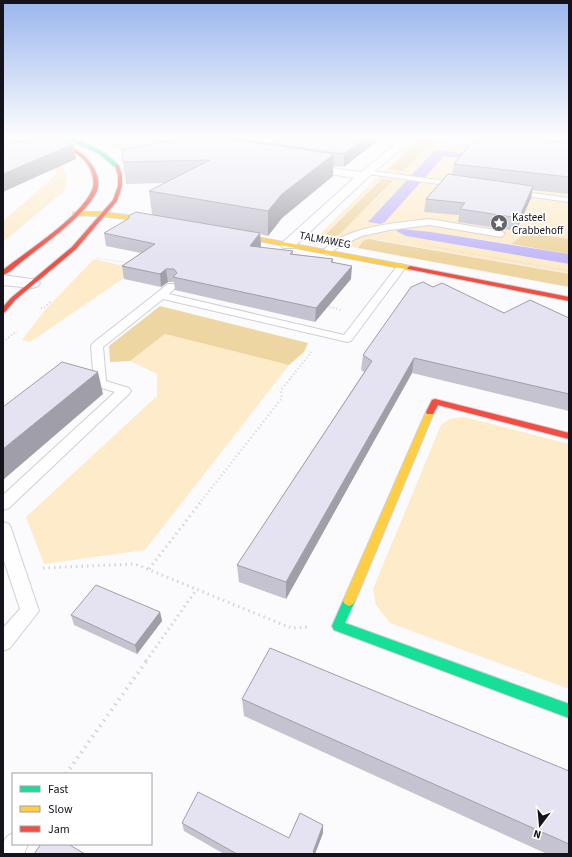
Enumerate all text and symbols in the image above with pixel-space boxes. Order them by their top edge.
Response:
place label: Kasteel Crabbehoff [512,210,564,238]
place icon: Kasteel Crabbehoff [489,213,509,233]
street label: TALMAWEG [298,228,352,252]
legend [12,773,152,845]
text: Fast [48,781,68,798]
text: Slow [48,801,73,818]
north arrow [520,805,560,845]
text: Jam [48,821,70,838]
text: N [532,826,543,842]

